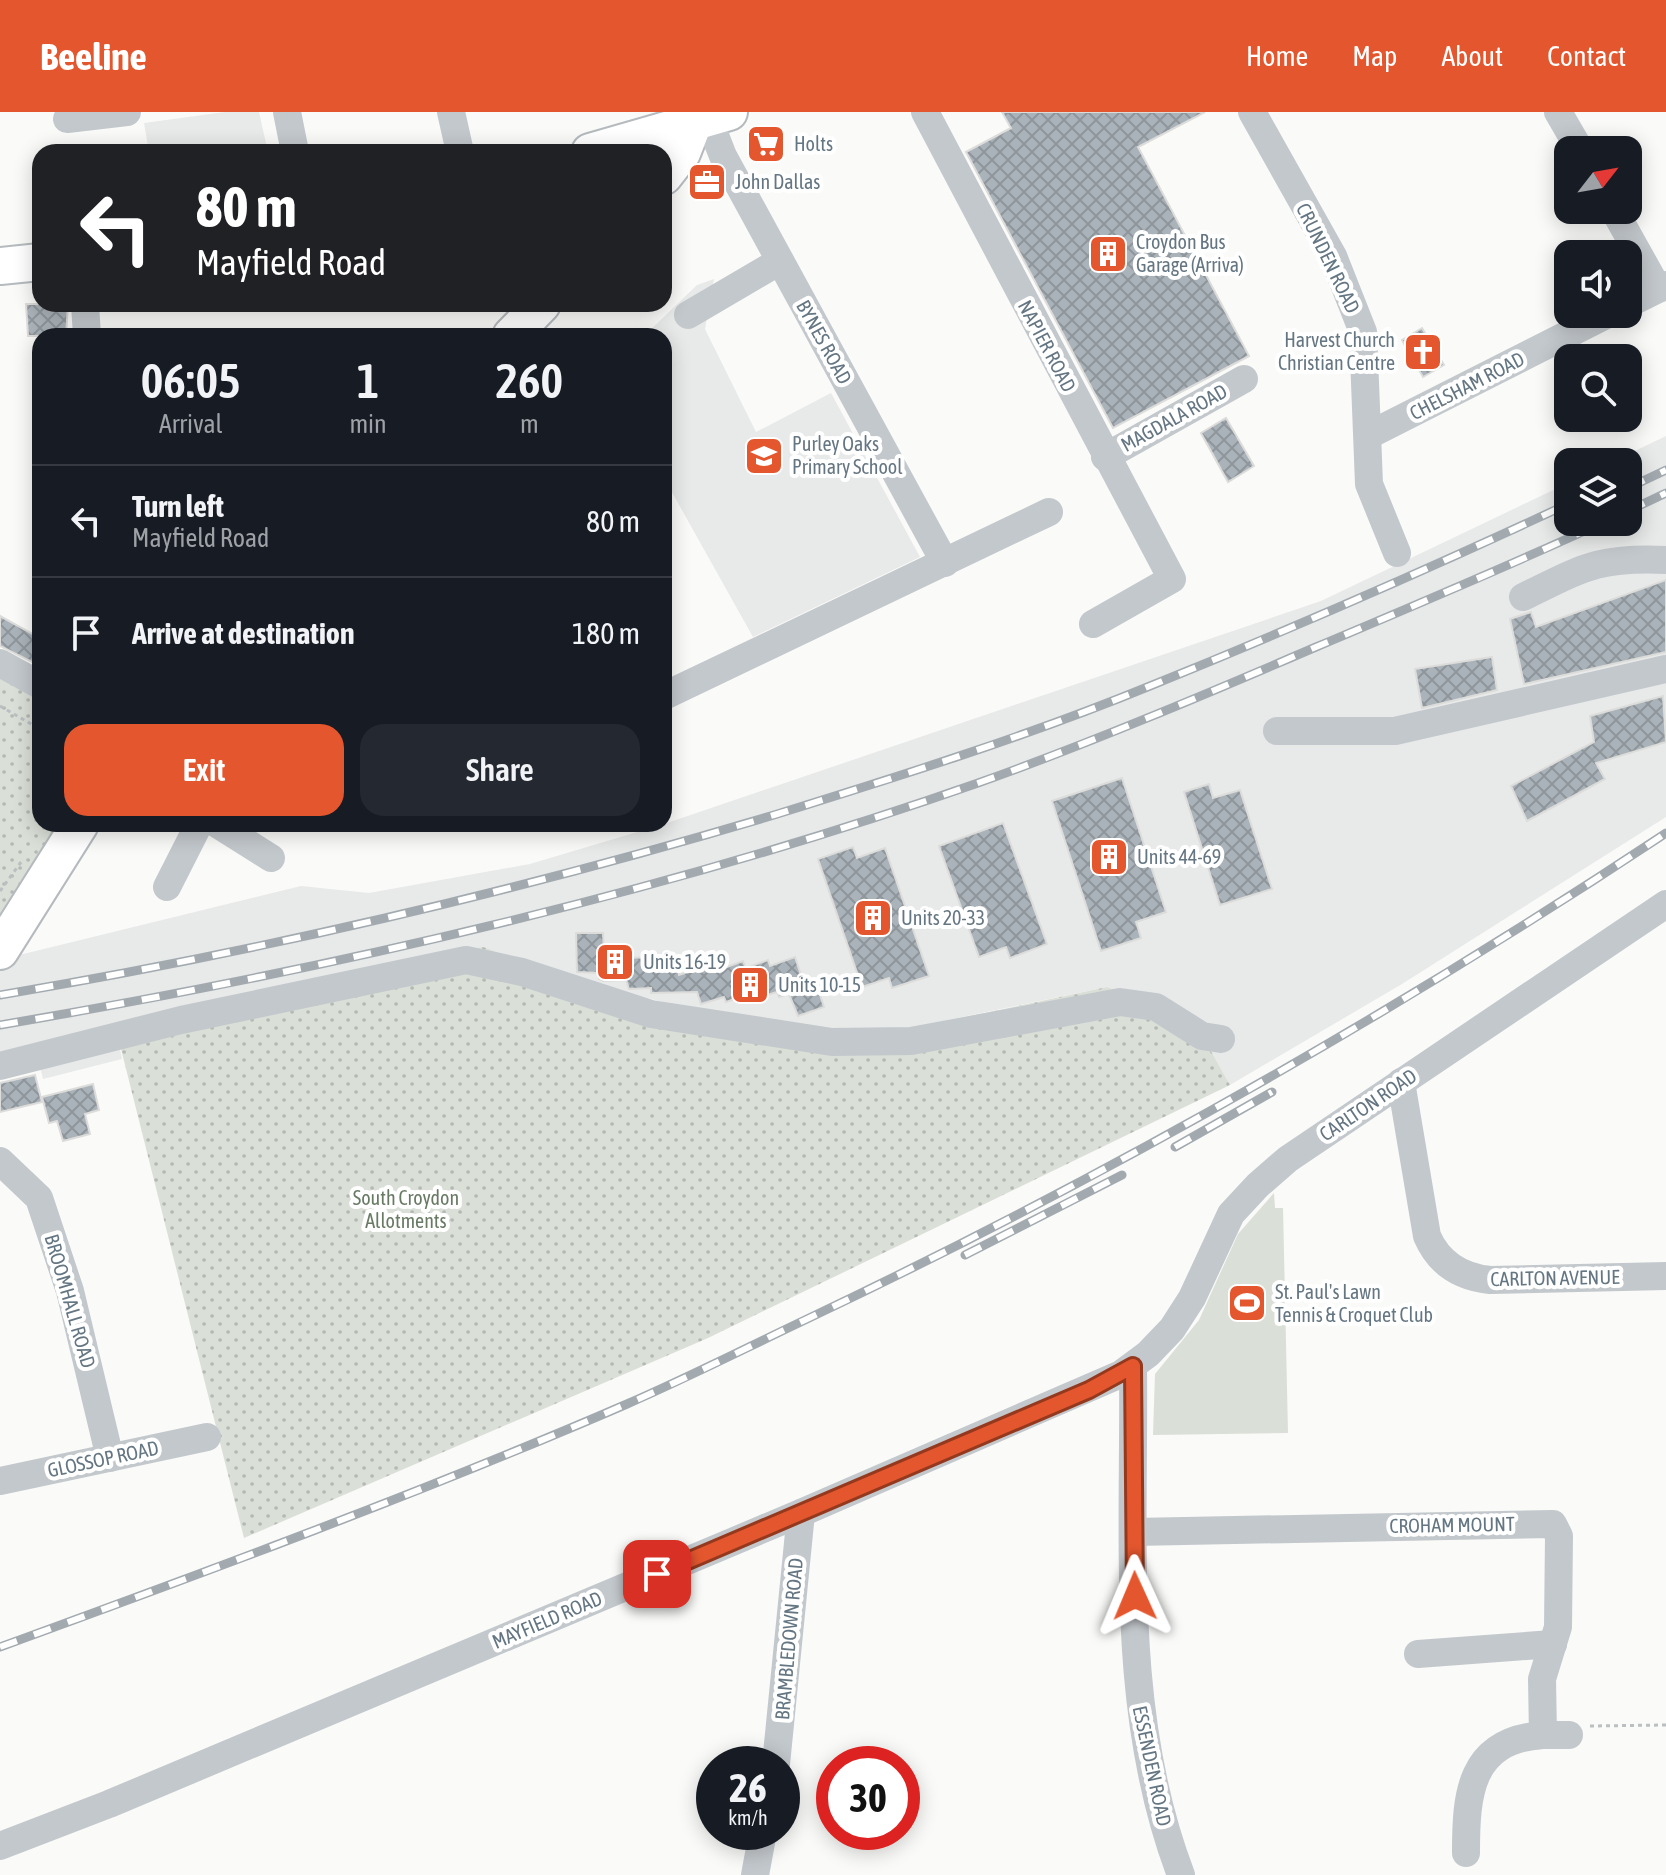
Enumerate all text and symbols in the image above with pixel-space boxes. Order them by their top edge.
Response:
text: Beeline [40,35,147,78]
text: Home [1246,40,1308,72]
text: Map [1352,40,1397,72]
text: About [1441,40,1503,72]
text: Contact [1547,40,1626,72]
supermarket icon: Holts [745,123,787,165]
place label: Holts [794,132,833,155]
north arrow [1554,136,1642,224]
map controls [1554,136,1642,536]
office icon: John Dallas [686,161,728,203]
place label: John Dallas [735,170,820,193]
text: 80 m [196,175,297,239]
icon: left [64,176,168,280]
street label: CRUNDEN ROAD [1292,199,1365,316]
place label: Croydon Bus Garage (Arriva) [1136,230,1244,276]
building icon: Croydon Bus Garage (Arriva) [1087,233,1129,275]
button: sound [1554,240,1642,328]
text: Mayfield Road [196,241,386,283]
street label: BYNES ROAD [792,296,857,388]
street label: NAPIER ROAD [1014,296,1081,395]
place label: Harvest Church Christian Centre [1278,328,1395,374]
church icon: Harvest Church Christian Centre [1402,331,1444,373]
button: search [1554,344,1642,432]
street label: CHELSHAM ROAD [1406,347,1528,424]
text: 06:05 [141,353,241,408]
text: 1 [357,353,379,408]
text: 260 [496,353,563,408]
street label: MAGDALA ROAD [1117,379,1231,456]
text: Arrival [159,409,222,439]
text: min [349,409,387,439]
text: m [520,409,539,439]
place label: Purley Oaks Primary School [792,432,903,478]
school or university icon: Purley Oaks Primary School [743,435,785,477]
button: layers [1554,448,1642,536]
text: Turn left [132,489,224,523]
icon: left [64,499,108,543]
text: 80 m [586,504,640,538]
text: Mayfield Road [132,523,269,553]
icon: arrive [64,611,108,655]
text: Arrive at destination [132,616,354,650]
text: 180 m [572,616,640,650]
button: Exit [64,724,344,816]
button: Share [360,724,640,816]
building icon: Units 44-69 [1088,836,1130,878]
place label: Units 44-69 [1137,845,1221,868]
building icon: Units 20-33 [852,897,894,939]
place label: Units 20-33 [901,906,985,929]
building icon: Units 16-19 [594,941,636,983]
place label: Units 16-19 [643,950,726,973]
building icon: Units 10-15 [729,964,771,1006]
place label: Units 10-15 [778,973,861,996]
street label: CARLTON ROAD [1315,1064,1421,1145]
park label: South Croydon Allotments [353,1186,459,1232]
street label: BROOMHALL ROAD [40,1231,101,1370]
street label: CARLTON AVENUE [1490,1265,1620,1290]
place label: St. Paul's Lawn Tennis & Croquet Club [1275,1280,1433,1326]
sports icon: St. Paul's Lawn Tennis & Croquet Club [1226,1282,1268,1324]
street label: GLOSSOP ROAD [45,1436,161,1482]
street label: CROHAM MOUNT [1389,1512,1515,1537]
pin [623,1540,691,1608]
icon: arrive [635,1552,679,1596]
position arrow [1093,1554,1177,1638]
street label: BRAMBLEDOWN ROAD [770,1557,807,1721]
street label: MAYFIELD ROAD [488,1586,605,1653]
street label: ESSENDEN ROAD [1129,1704,1176,1828]
speed limit sign: 30 [816,1746,920,1850]
text: 26 [729,1765,767,1810]
text: km/h [728,1806,768,1829]

